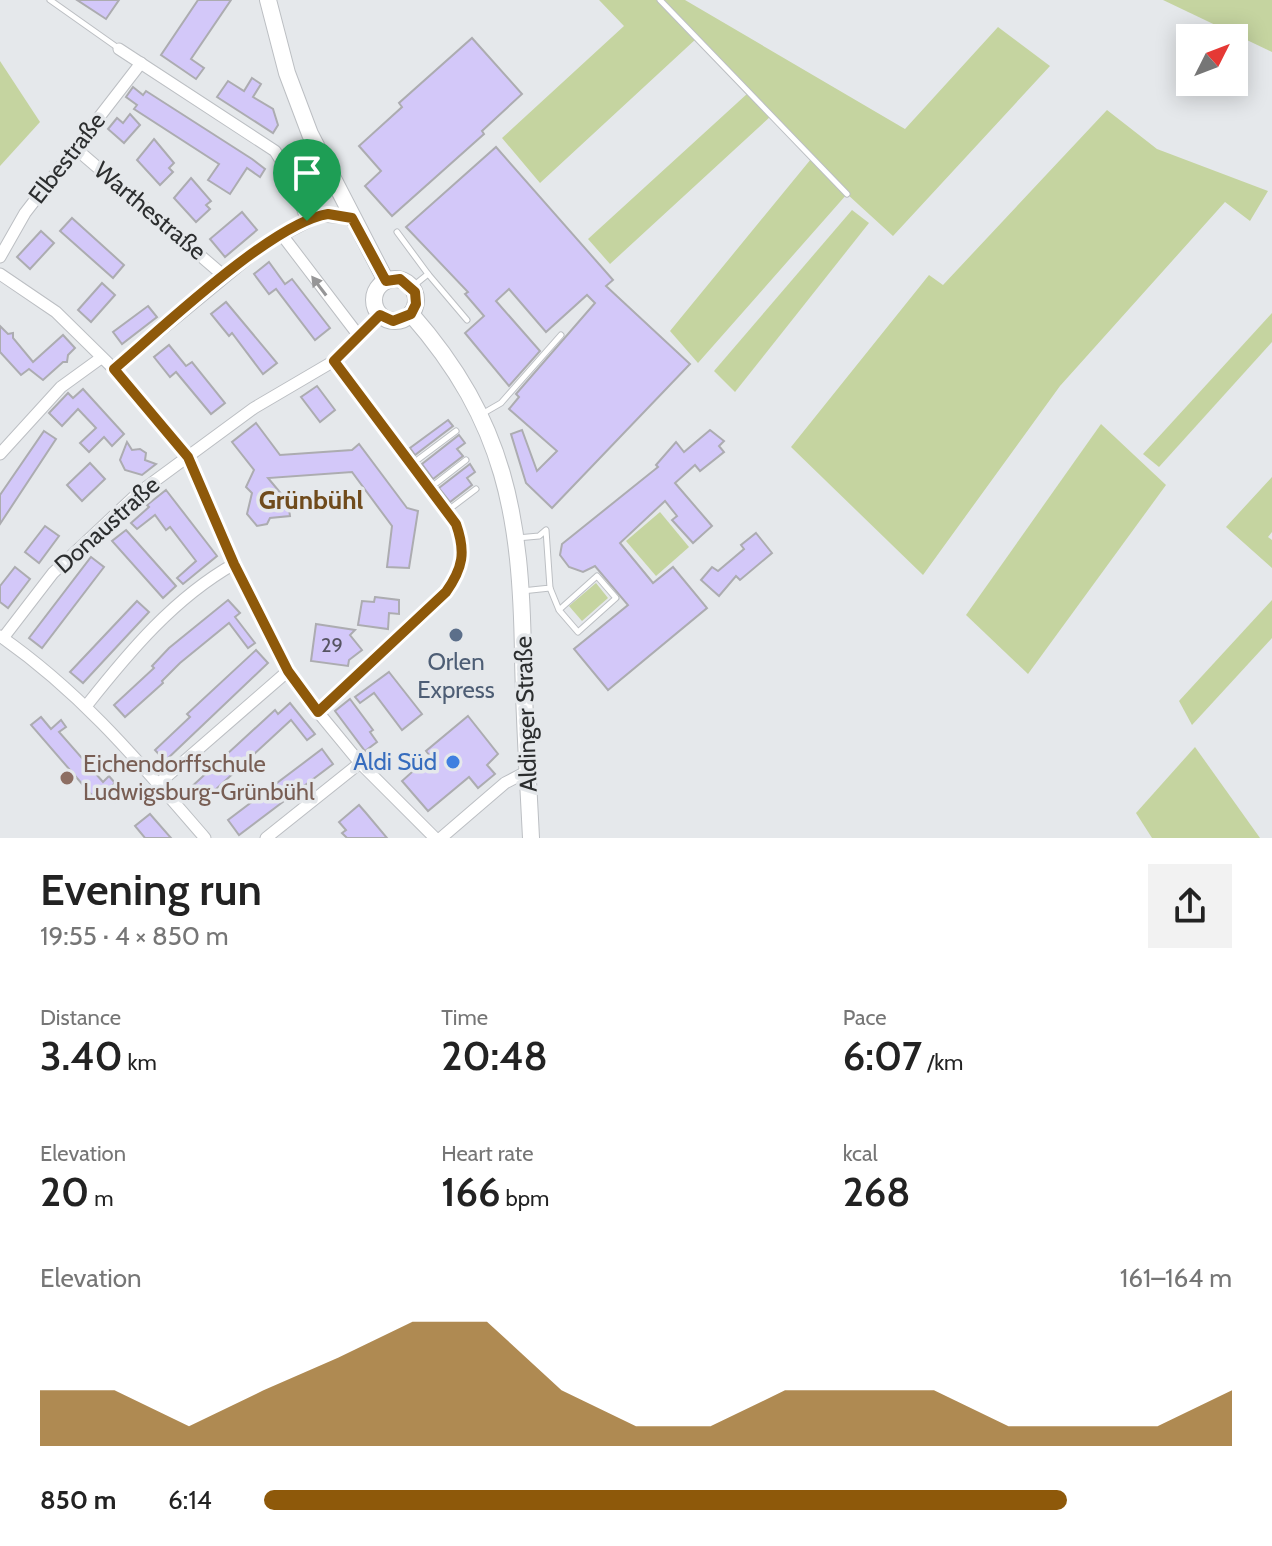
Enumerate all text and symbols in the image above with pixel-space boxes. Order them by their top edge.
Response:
north arrow [1176,24,1248,96]
map controls [1176,24,1248,96]
street label: Elbestraße [22,106,111,209]
pin [273,139,341,221]
icon: arrive [285,151,329,195]
street label: Warthestraße [88,155,212,266]
one-way arrow [311,276,327,296]
street label: Donaustraße [48,470,165,579]
district label: Grünbühl [259,484,364,516]
marker: Orlen Express [447,626,465,644]
house number: 29 [321,633,343,657]
street label: Aldinger Straße [508,636,543,792]
place label: Orlen Express [417,647,495,704]
place label: Aldi Süd [353,747,437,776]
place label: Eichendorffschule Ludwigsburg-Grünbühl [83,749,315,806]
marker: Aldi Süd [444,753,462,771]
marker: Eichendorffschule Ludwigsburg-Grünbühl [58,769,76,787]
text: Evening run [40,863,262,916]
button: share [1148,864,1232,948]
text: 19:55 · 4 × 850 m [40,920,229,952]
text: Distance [40,1004,121,1031]
text: Time [441,1004,488,1031]
text: Pace [843,1004,887,1031]
text: 3.40 [40,1031,123,1080]
text: 20:48 [441,1031,548,1080]
text: 6:07 [843,1031,922,1080]
text: km [123,1049,157,1076]
text: /km [922,1049,963,1076]
text: Elevation [40,1140,126,1167]
text: Heart rate [441,1140,533,1167]
text: kcal [843,1140,878,1167]
text: 20 [40,1167,89,1216]
text: 166 [441,1167,501,1216]
text: 268 [843,1167,910,1216]
text: m [89,1185,113,1212]
text: bpm [501,1185,549,1212]
text: Elevation [40,1262,142,1294]
text: 161–164 m [1120,1262,1232,1294]
text: 850 m [40,1484,116,1516]
text: 6:14 [168,1484,212,1516]

